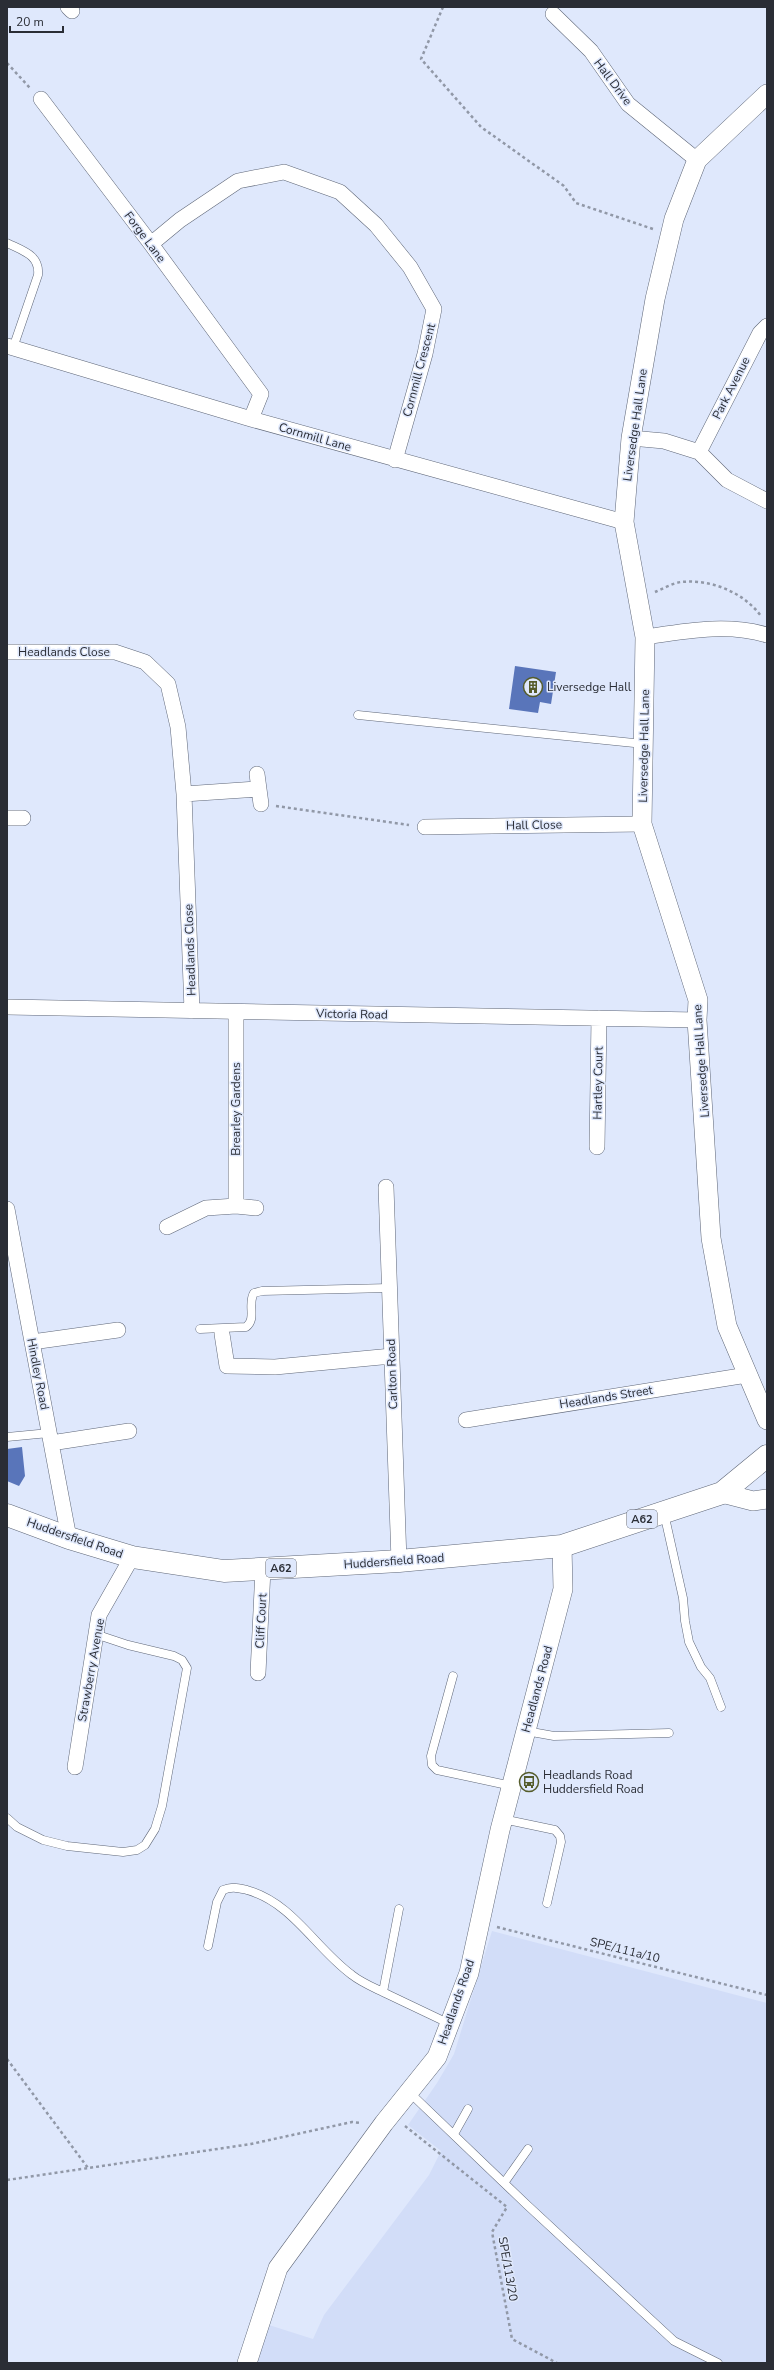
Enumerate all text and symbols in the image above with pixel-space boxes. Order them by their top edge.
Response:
scale bar [10,8,63,34]
text: 20 m [16,14,44,30]
street label: Hall Drive [590,56,636,108]
street label: Forge Lane [121,208,169,266]
street label: Cornmill Crescent [399,321,439,418]
street label: Park Avenue [708,354,754,422]
street label: Liversedge Hall Lane [619,368,651,482]
street label: Cornmill Lane [277,419,353,455]
street label: Headlands Close [18,644,110,660]
building icon: Liversedge Hall [522,676,544,698]
place label: Liversedge Hall [547,679,632,695]
street label: Liversedge Hall Lane [635,689,653,803]
street label: Hall Close [506,817,562,833]
street label: Headlands Close [180,904,200,996]
street label: Liversedge Hall Lane [689,1004,713,1118]
street label: Victoria Road [315,1005,388,1023]
street label: Hartley Court [589,1045,607,1120]
street label: Brearley Gardens [228,1062,244,1156]
street label: Hindley Road [23,1337,53,1411]
street label: Carlton Road [383,1338,401,1410]
street label: Headlands Street [558,1382,655,1412]
road number: A62 [627,1510,657,1528]
street label: Huddersfield Road [25,1514,125,1562]
street label: Huddersfield Road [343,1550,445,1572]
road number: A62 [266,1559,296,1577]
street label: Cliff Court [252,1592,270,1649]
street label: Strawberry Avenue [74,1617,108,1723]
street label: Headlands Road [518,1644,556,1734]
place label: Headlands Road Huddersfield Road [543,1767,644,1797]
bus stop icon: Headlands Road Huddersfield Road [518,1771,540,1793]
street label: SPE/111a/10 [588,1934,662,1966]
street label: Headlands Road [434,1957,478,2047]
street label: SPE/113/20 [494,2236,522,2302]

